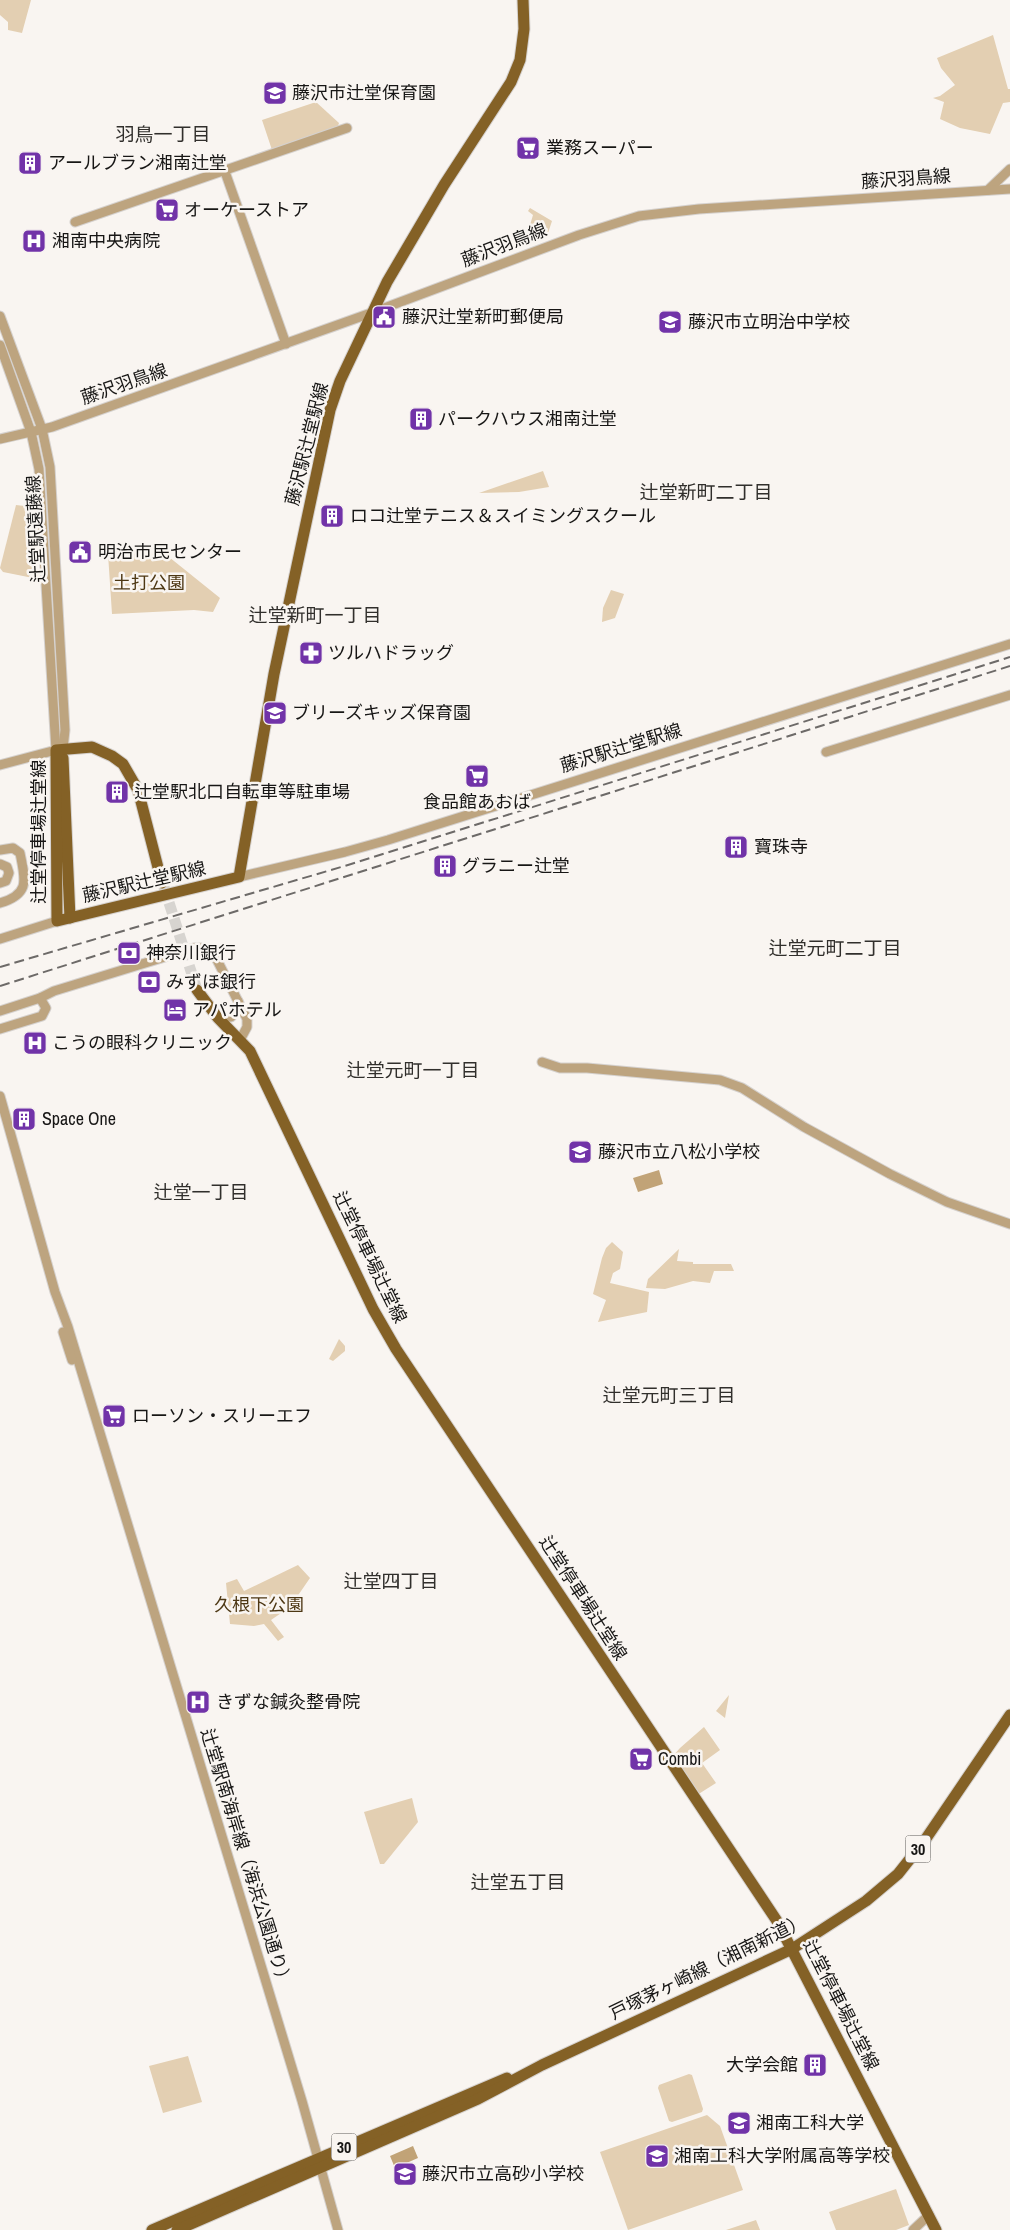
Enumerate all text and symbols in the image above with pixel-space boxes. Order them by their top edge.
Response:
school or university icon: 藤沢市辻堂保育園 [262,80,288,106]
place label: 藤沢市辻堂保育園 [292,80,436,105]
district label: 羽鳥一丁目 [115,121,211,147]
supermarket icon: 業務スーパー [515,135,541,161]
place label: 業務スーパー [546,135,654,160]
building icon: アールブラン湘南辻堂 [17,150,43,176]
place label: アールブラン湘南辻堂 [48,150,227,175]
street label: 藤沢羽鳥線 [860,163,952,194]
supermarket icon: オーケーストア [154,197,180,223]
place label: オーケーストア [184,197,309,222]
street label: 藤沢羽鳥線 [457,217,550,272]
hospital icon: 湘南中央病院 [21,228,47,254]
place label: 湘南中央病院 [52,228,160,253]
public building icon: 藤沢辻堂新町郵便局 [371,304,397,330]
place label: 藤沢辻堂新町郵便局 [402,304,564,329]
school or university icon: 藤沢市立明治中学校 [657,309,683,335]
place label: 藤沢市立明治中学校 [688,309,850,334]
street label: 藤沢羽鳥線 [77,357,170,410]
street label: 藤沢駅辻堂駅線 [279,380,334,508]
building icon: パークハウス湘南辻堂 [408,406,434,432]
place label: パークハウス湘南辻堂 [438,406,617,431]
street label: 辻堂駅遠藤線 [20,474,51,584]
district label: 辻堂新町二丁目 [639,479,773,505]
building icon: ロコ辻堂テニス＆スイミングスクール [319,503,345,529]
place label: ロコ辻堂テニス＆スイミングスクール [350,503,656,528]
public building icon: 明治市民センター [67,539,93,565]
place label: 明治市民センター [98,539,242,564]
park label: 土打公園 [113,570,185,595]
district label: 辻堂新町一丁目 [248,602,382,628]
pharmacy icon: ツルハドラッグ [298,640,324,666]
place label: ツルハドラッグ [328,640,454,665]
school or university icon: ブリーズキッズ保育園 [262,700,288,726]
place label: ブリーズキッズ保育園 [292,700,471,725]
street label: 藤沢駅辻堂駅線 [557,717,685,778]
street label: 辻堂停車場辻堂線 [26,760,51,904]
supermarket icon: 食品館あおば [464,763,490,789]
building icon: 辻堂駅北口自転車等駐車場 [104,779,130,805]
place label: 辻堂駅北口自転車等駐車場 [134,779,350,804]
place label: 食品館あおば [423,789,531,814]
building icon: 寶珠寺 [723,834,749,860]
place label: 寶珠寺 [754,834,808,859]
building icon: グラニー辻堂 [432,853,458,879]
place label: グラニー辻堂 [462,853,570,878]
street label: 藤沢駅辻堂駅線 [80,855,208,908]
district label: 辻堂元町二丁目 [768,935,902,961]
bank icon: 神奈川銀行 [116,940,142,966]
place label: 神奈川銀行 [146,940,236,965]
bank icon: みずほ銀行 [136,969,162,995]
place label: みずほ銀行 [166,969,256,994]
hotel icon: アパホテル [162,997,188,1023]
place label: アパホテル [192,997,282,1022]
hospital icon: こうの眼科クリニック [22,1030,48,1056]
place label: こうの眼科クリニック [52,1030,232,1055]
district label: 辻堂元町一丁目 [346,1057,480,1083]
building icon: Space One [11,1106,37,1132]
place label: Space One [42,1106,116,1131]
school or university icon: 藤沢市立八松小学校 [567,1139,593,1165]
place label: 藤沢市立八松小学校 [598,1139,760,1164]
district label: 辻堂一丁目 [153,1179,249,1205]
street label: 辻堂停車場辻堂線 [328,1187,413,1327]
district label: 辻堂元町三丁目 [602,1382,736,1408]
supermarket icon: ローソン・スリーエフ [101,1403,127,1429]
place label: ローソン・スリーエフ [132,1403,312,1428]
street label: 辻堂停車場辻堂線 [534,1531,633,1665]
district label: 辻堂四丁目 [343,1568,439,1594]
park label: 久根下公園 [214,1592,304,1617]
hospital icon: きずな鍼灸整骨院 [185,1689,211,1715]
place label: きずな鍼灸整骨院 [216,1689,360,1714]
street label: 辻堂駅南海岸線（海浜公園通り） [195,1725,298,1991]
supermarket icon: Combi [628,1746,654,1772]
place label: Combi [658,1746,701,1771]
road number: 30 [906,1836,930,1862]
district label: 辻堂五丁目 [470,1869,566,1895]
street label: 戸塚茅ヶ崎線（湘南新道） [605,1908,810,2025]
street label: 辻堂停車場辻堂線 [798,1935,885,2075]
place label: 大学会館 [726,2052,798,2077]
building icon: 大学会館 [802,2052,828,2078]
school or university icon: 湘南工科大学 [726,2110,752,2136]
place label: 湘南工科大学 [756,2110,864,2135]
road number: 30 [332,2134,356,2160]
school or university icon: 湘南工科大学附属高等学校 [644,2143,670,2169]
place label: 湘南工科大学附属高等学校 [674,2143,890,2168]
school or university icon: 藤沢市立高砂小学校 [392,2161,418,2187]
place label: 藤沢市立高砂小学校 [422,2161,584,2186]

